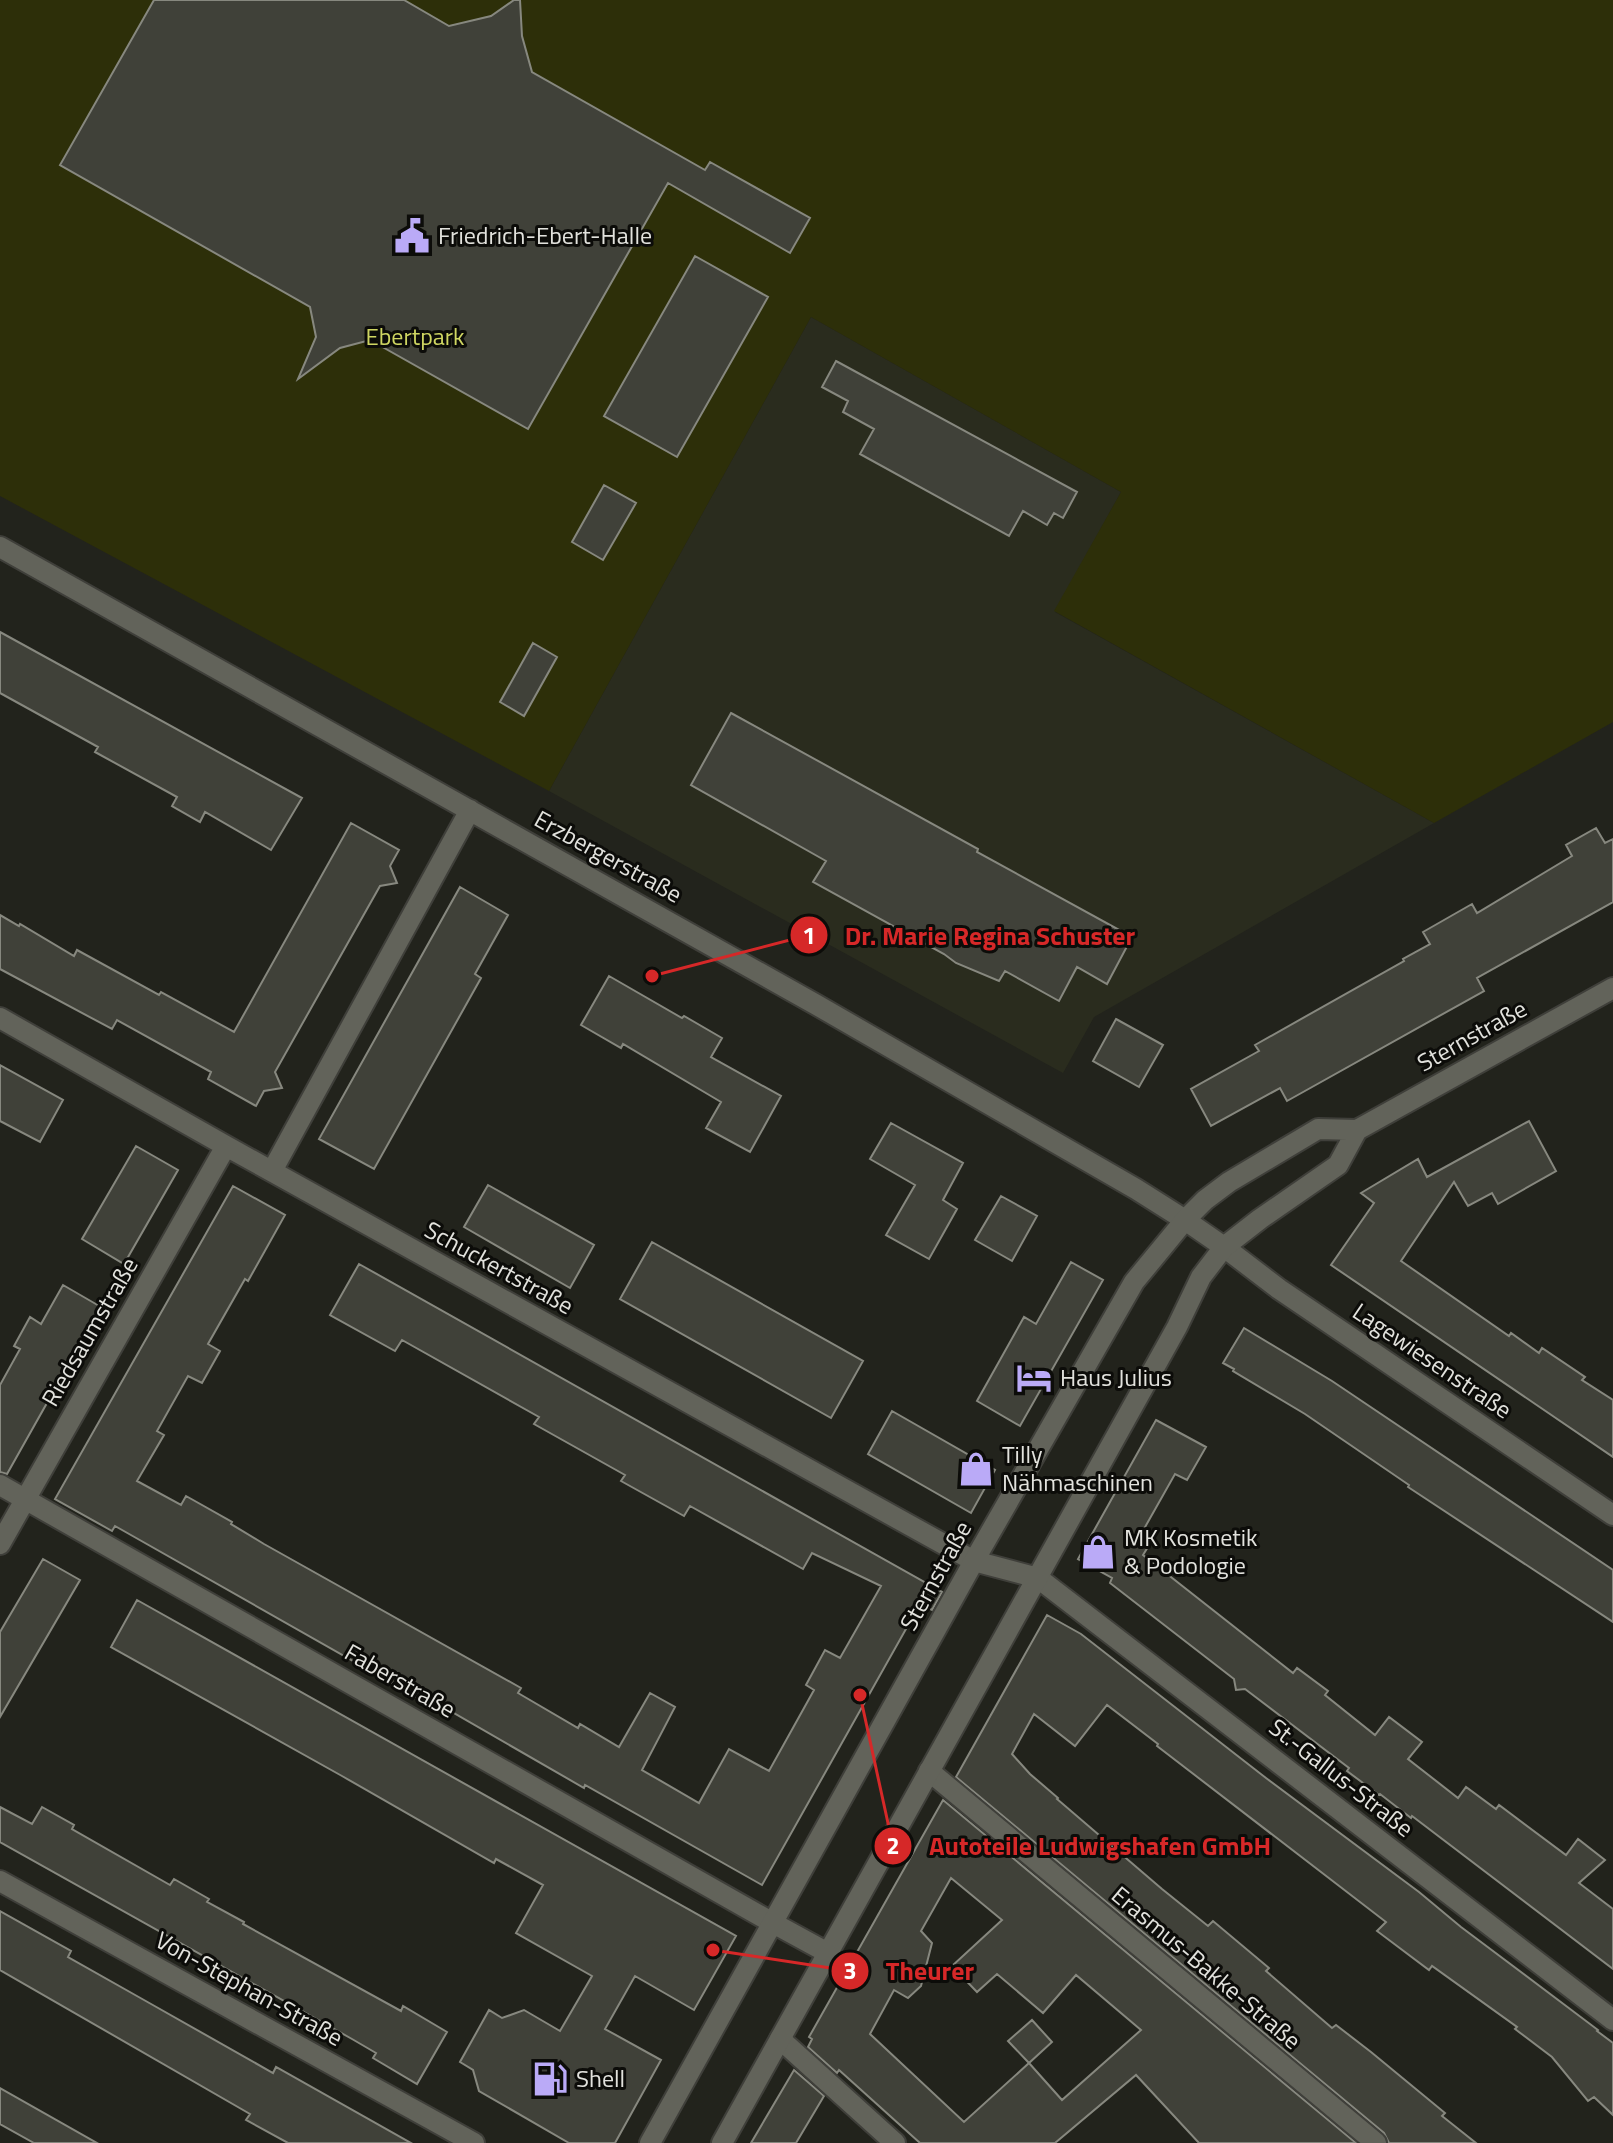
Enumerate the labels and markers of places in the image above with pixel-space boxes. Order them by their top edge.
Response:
public building icon: Friedrich-Ebert-Halle [393,217,431,255]
place label: Friedrich-Ebert-Halle [438,217,652,253]
callout: Dr. Marie Regina Schuster [789,910,1152,960]
hotel icon: Haus Julius [1015,1359,1053,1397]
place label: Haus Julius [1060,1359,1172,1395]
place label: Tilly Nähmaschinen [1002,1436,1153,1500]
shop icon: Tilly Nähmaschinen [957,1450,995,1488]
place label: MK Kosmetik & Podologie [1124,1519,1258,1583]
shop icon: MK Kosmetik & Podologie [1079,1533,1117,1571]
callout: Autoteile Ludwigshafen GmbH [873,1821,1287,1871]
callout: Theurer [830,1946,990,1996]
fuel station icon: Shell [531,2060,569,2098]
place label: Shell [576,2060,625,2096]

